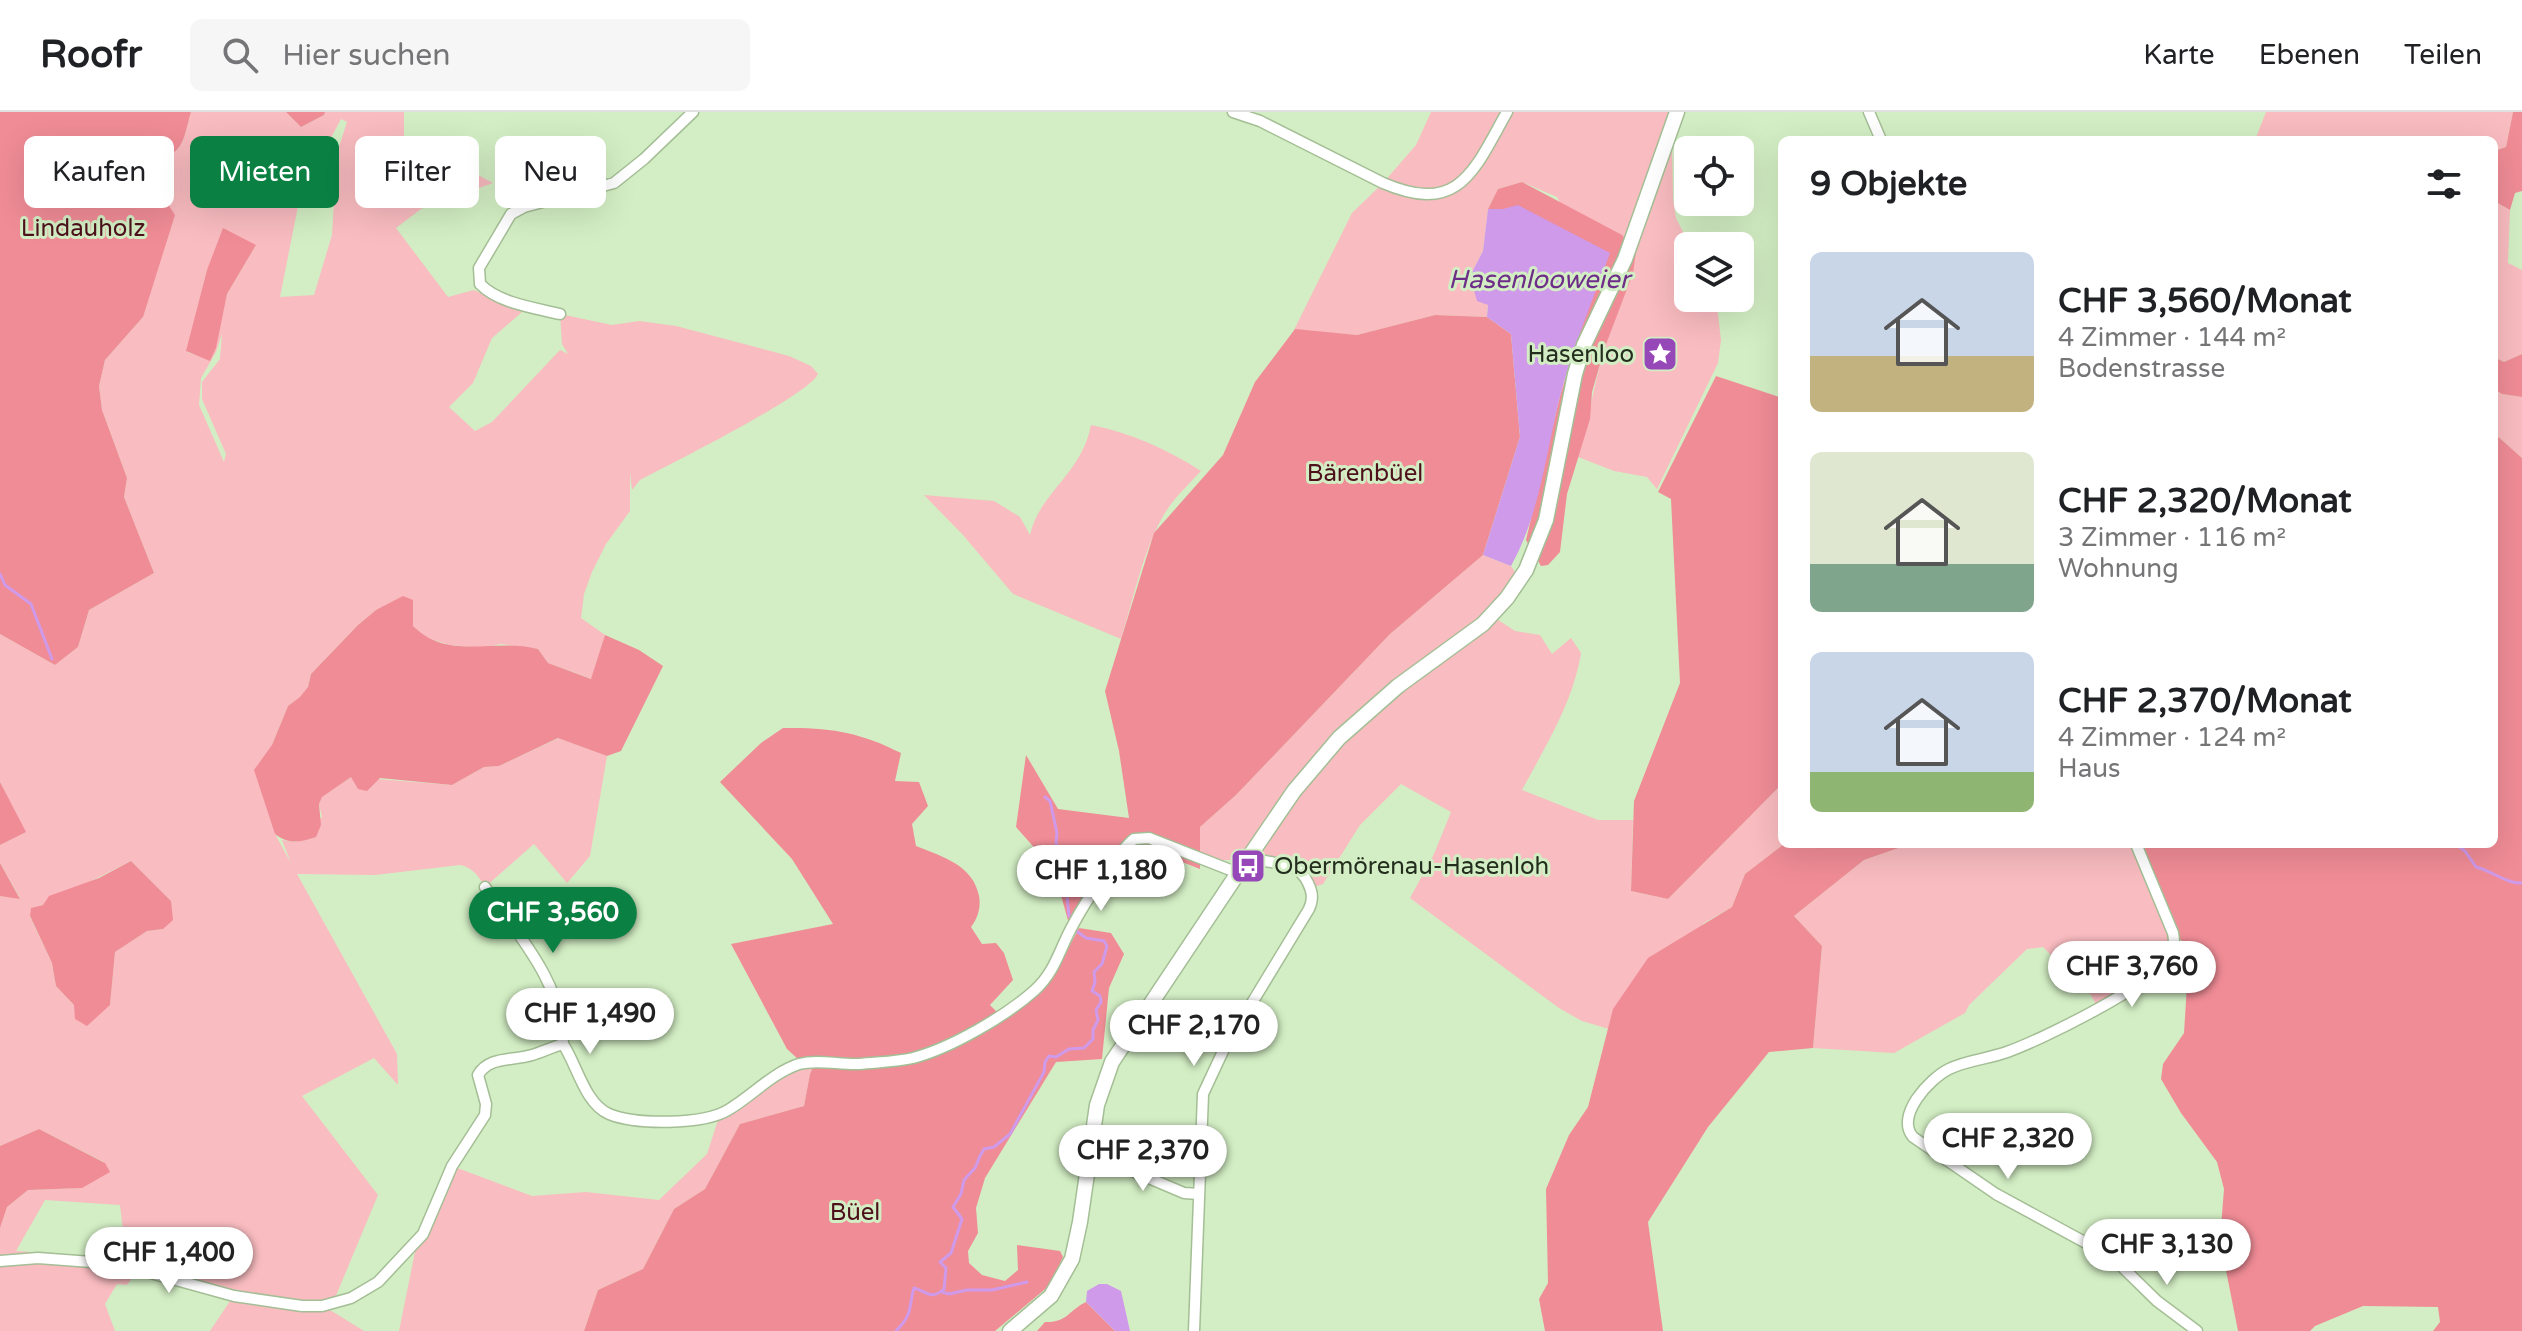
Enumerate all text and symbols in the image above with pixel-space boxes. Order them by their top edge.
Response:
search box [190,19,750,91]
text: Roofr [40,32,142,78]
icon: search [218,33,262,77]
text: Hier suchen [282,37,450,74]
text: Karte [2143,38,2215,72]
text: Ebenen [2259,38,2360,72]
text: Teilen [2404,38,2482,72]
chip: Kaufen [24,136,174,208]
chip: Mieten [190,136,339,208]
chip: Filter [355,136,479,208]
chip: Neu [495,136,606,208]
map controls [1674,136,1754,312]
button: locate [1674,136,1754,216]
icon: filters [2422,162,2466,206]
text: 9 Objekte [1810,164,1967,205]
park label: Lindauholz [21,214,145,243]
button: layers [1674,232,1754,312]
water label: Hasenlooweier [1448,264,1633,295]
text: CHF 3,560/Monat [2058,281,2352,322]
icon: home [1874,284,1970,380]
text: 4 Zimmer · 144 m² [2058,322,2286,353]
place icon: Hasenloo [1641,335,1679,373]
place label: Hasenloo [1528,340,1634,369]
text: Bodenstrasse [2058,353,2225,384]
park label: Bärenbüel [1307,459,1423,488]
text: CHF 2,320/Monat [2058,481,2352,522]
icon: home [1874,484,1970,580]
text: 3 Zimmer · 116 m² [2058,522,2286,553]
text: Wohnung [2058,553,2179,584]
text: CHF 2,370/Monat [2058,681,2352,722]
icon: home [1874,684,1970,780]
text: 4 Zimmer · 124 m² [2058,722,2286,753]
text: Haus [2058,753,2120,784]
pin: CHF 1,180 [1009,845,1193,913]
bus stop icon: Obermörenau-Hasenloh [1229,847,1267,885]
place label: Obermörenau-Hasenloh [1274,852,1549,881]
text: CHF 1,180 [1035,855,1167,886]
pin: CHF 3,560 [461,887,645,955]
text: CHF 3,560 [487,897,619,928]
pin: CHF 3,760 [2040,941,2224,1009]
text: CHF 3,760 [2066,951,2198,982]
pin: CHF 1,490 [498,988,682,1056]
text: CHF 1,490 [524,998,656,1029]
pin: CHF 2,170 [1102,1000,1286,1068]
text: CHF 2,170 [1128,1010,1260,1041]
pin: CHF 2,320 [1916,1113,2100,1181]
text: CHF 2,320 [1942,1123,2074,1154]
pin: CHF 2,370 [1051,1125,1235,1193]
text: CHF 2,370 [1077,1135,1209,1166]
park label: Büel [830,1198,880,1227]
pin: CHF 3,130 [2075,1219,2259,1287]
pin: CHF 1,400 [77,1227,261,1295]
text: CHF 3,130 [2101,1229,2233,1260]
text: CHF 1,400 [103,1237,235,1268]

